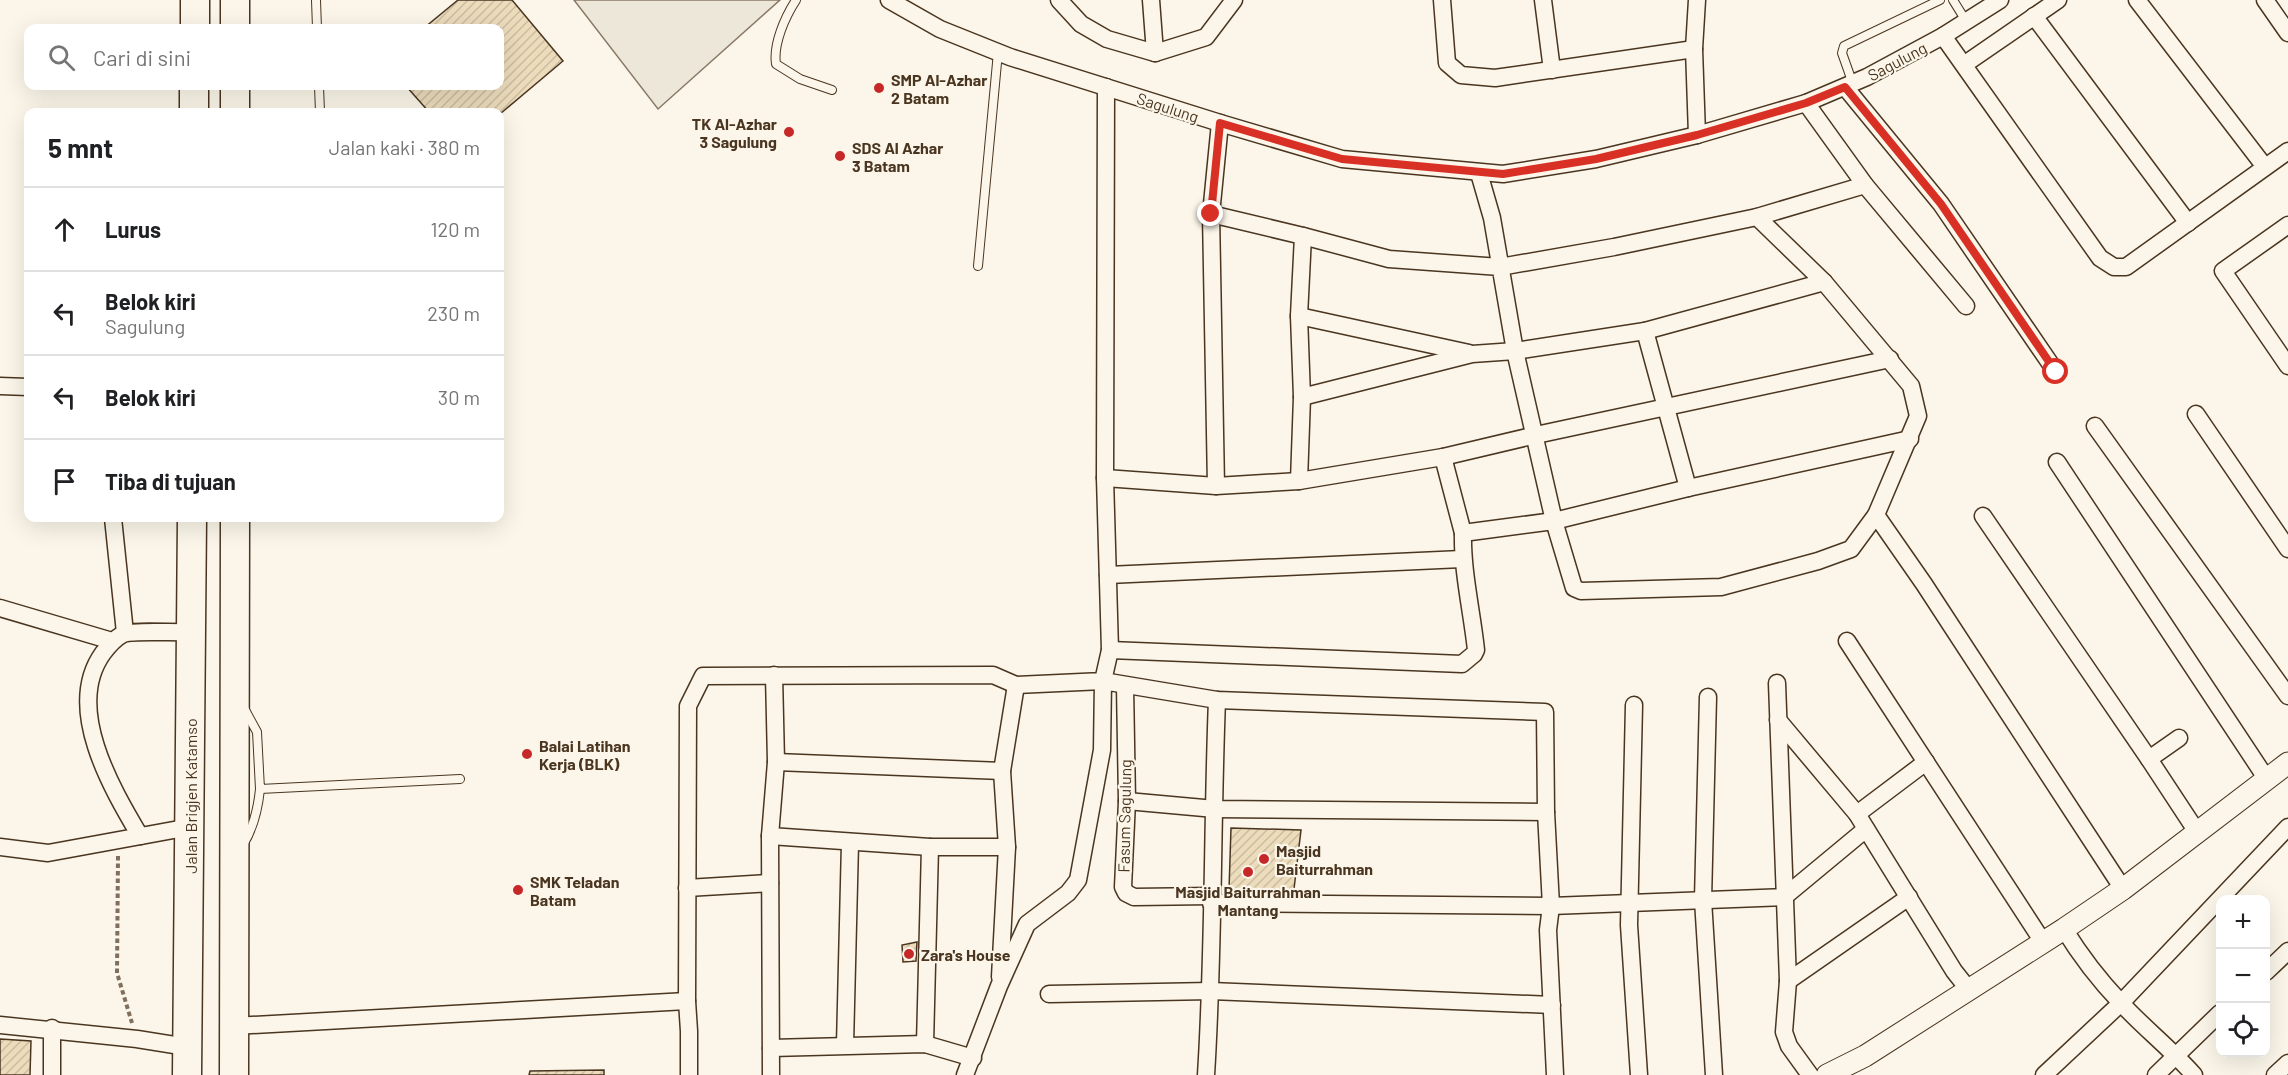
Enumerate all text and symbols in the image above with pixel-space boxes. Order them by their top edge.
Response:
search box [24,24,504,90]
street label: Sagulung [1864,38,1930,84]
icon: search [45,41,78,74]
text: Cari di sini [93,44,191,70]
place label: SMP Al-Azhar 2 Batam [891,70,987,107]
marker: SMP Al-Azhar 2 Batam [872,81,886,95]
street label: Sagulung [1135,88,1201,126]
place label: TK Al-Azhar 3 Sagulung [692,114,777,151]
marker: TK Al-Azhar 3 Sagulung [782,125,796,139]
text: 5 mnt [48,132,113,163]
text: Jalan kaki · 380 m [329,135,480,159]
place label: SDS Al Azhar 3 Batam [852,138,943,175]
marker: SDS Al Azhar 3 Batam [833,149,847,163]
route end [1197,200,1223,226]
icon: ahead [48,213,81,246]
text: Lurus [105,216,161,242]
text: 120 m [430,217,480,241]
text: Belok kiri [105,288,196,314]
icon: left [48,297,81,330]
text: 230 m [427,301,480,325]
text: Sagulung [105,314,185,338]
route start [2042,358,2068,384]
icon: left [48,381,81,414]
text: Belok kiri [105,384,196,410]
text: 30 m [438,385,480,409]
icon: arrive [48,465,81,498]
text: Tiba di tujuan [105,468,236,494]
street label: Jalan Brigjen Katamso [181,718,200,874]
place label: Balai Latihan Kerja (BLK) [539,736,631,773]
marker: Balai Latihan Kerja (BLK) [520,747,534,761]
street label: Fasum Sagulung [1114,759,1134,873]
place label: Masjid Baiturrahman [1276,841,1373,878]
marker: Masjid Baiturrahman [1257,852,1271,866]
marker: Masjid Baiturrahman Mantang [1241,865,1255,879]
place label: SMK Teladan Batam [530,872,620,909]
place label: Masjid Baiturrahman Mantang [1175,882,1321,919]
marker: SMK Teladan Batam [511,883,525,897]
map controls [2216,895,2270,1057]
button: + [2216,895,2270,949]
place label: Zara's House [921,945,1011,964]
marker: Zara's House [902,947,916,961]
button: − [2216,949,2270,1003]
button: locate [2216,1003,2270,1057]

